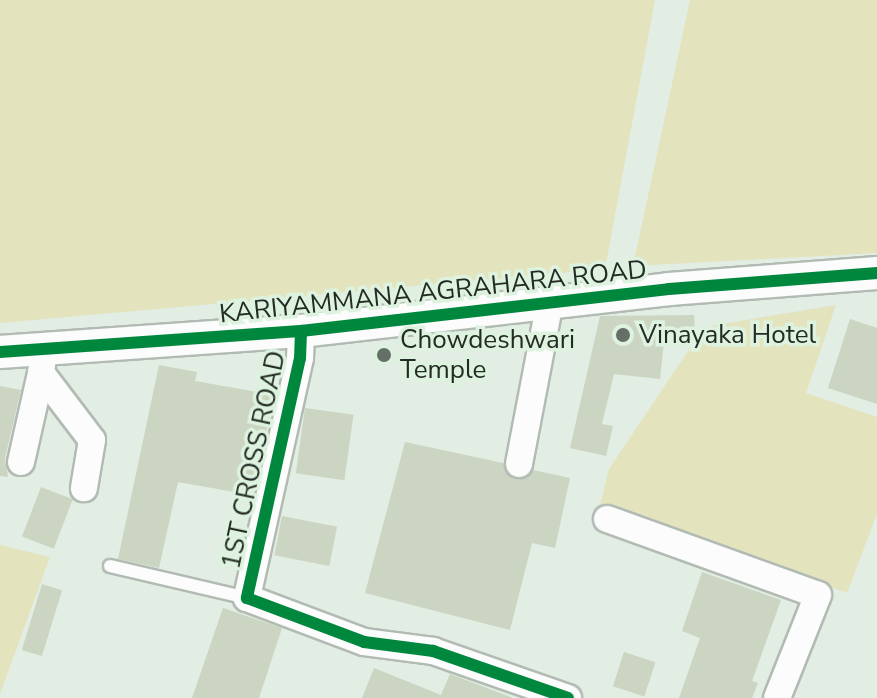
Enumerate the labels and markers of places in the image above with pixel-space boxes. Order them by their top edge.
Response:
place label: Vinayaka Hotel [639,319,816,351]
place label: Chowdeshwari Temple [400,324,575,386]
marker: Vinayaka Hotel [614,326,632,344]
marker: Chowdeshwari Temple [375,346,393,364]

